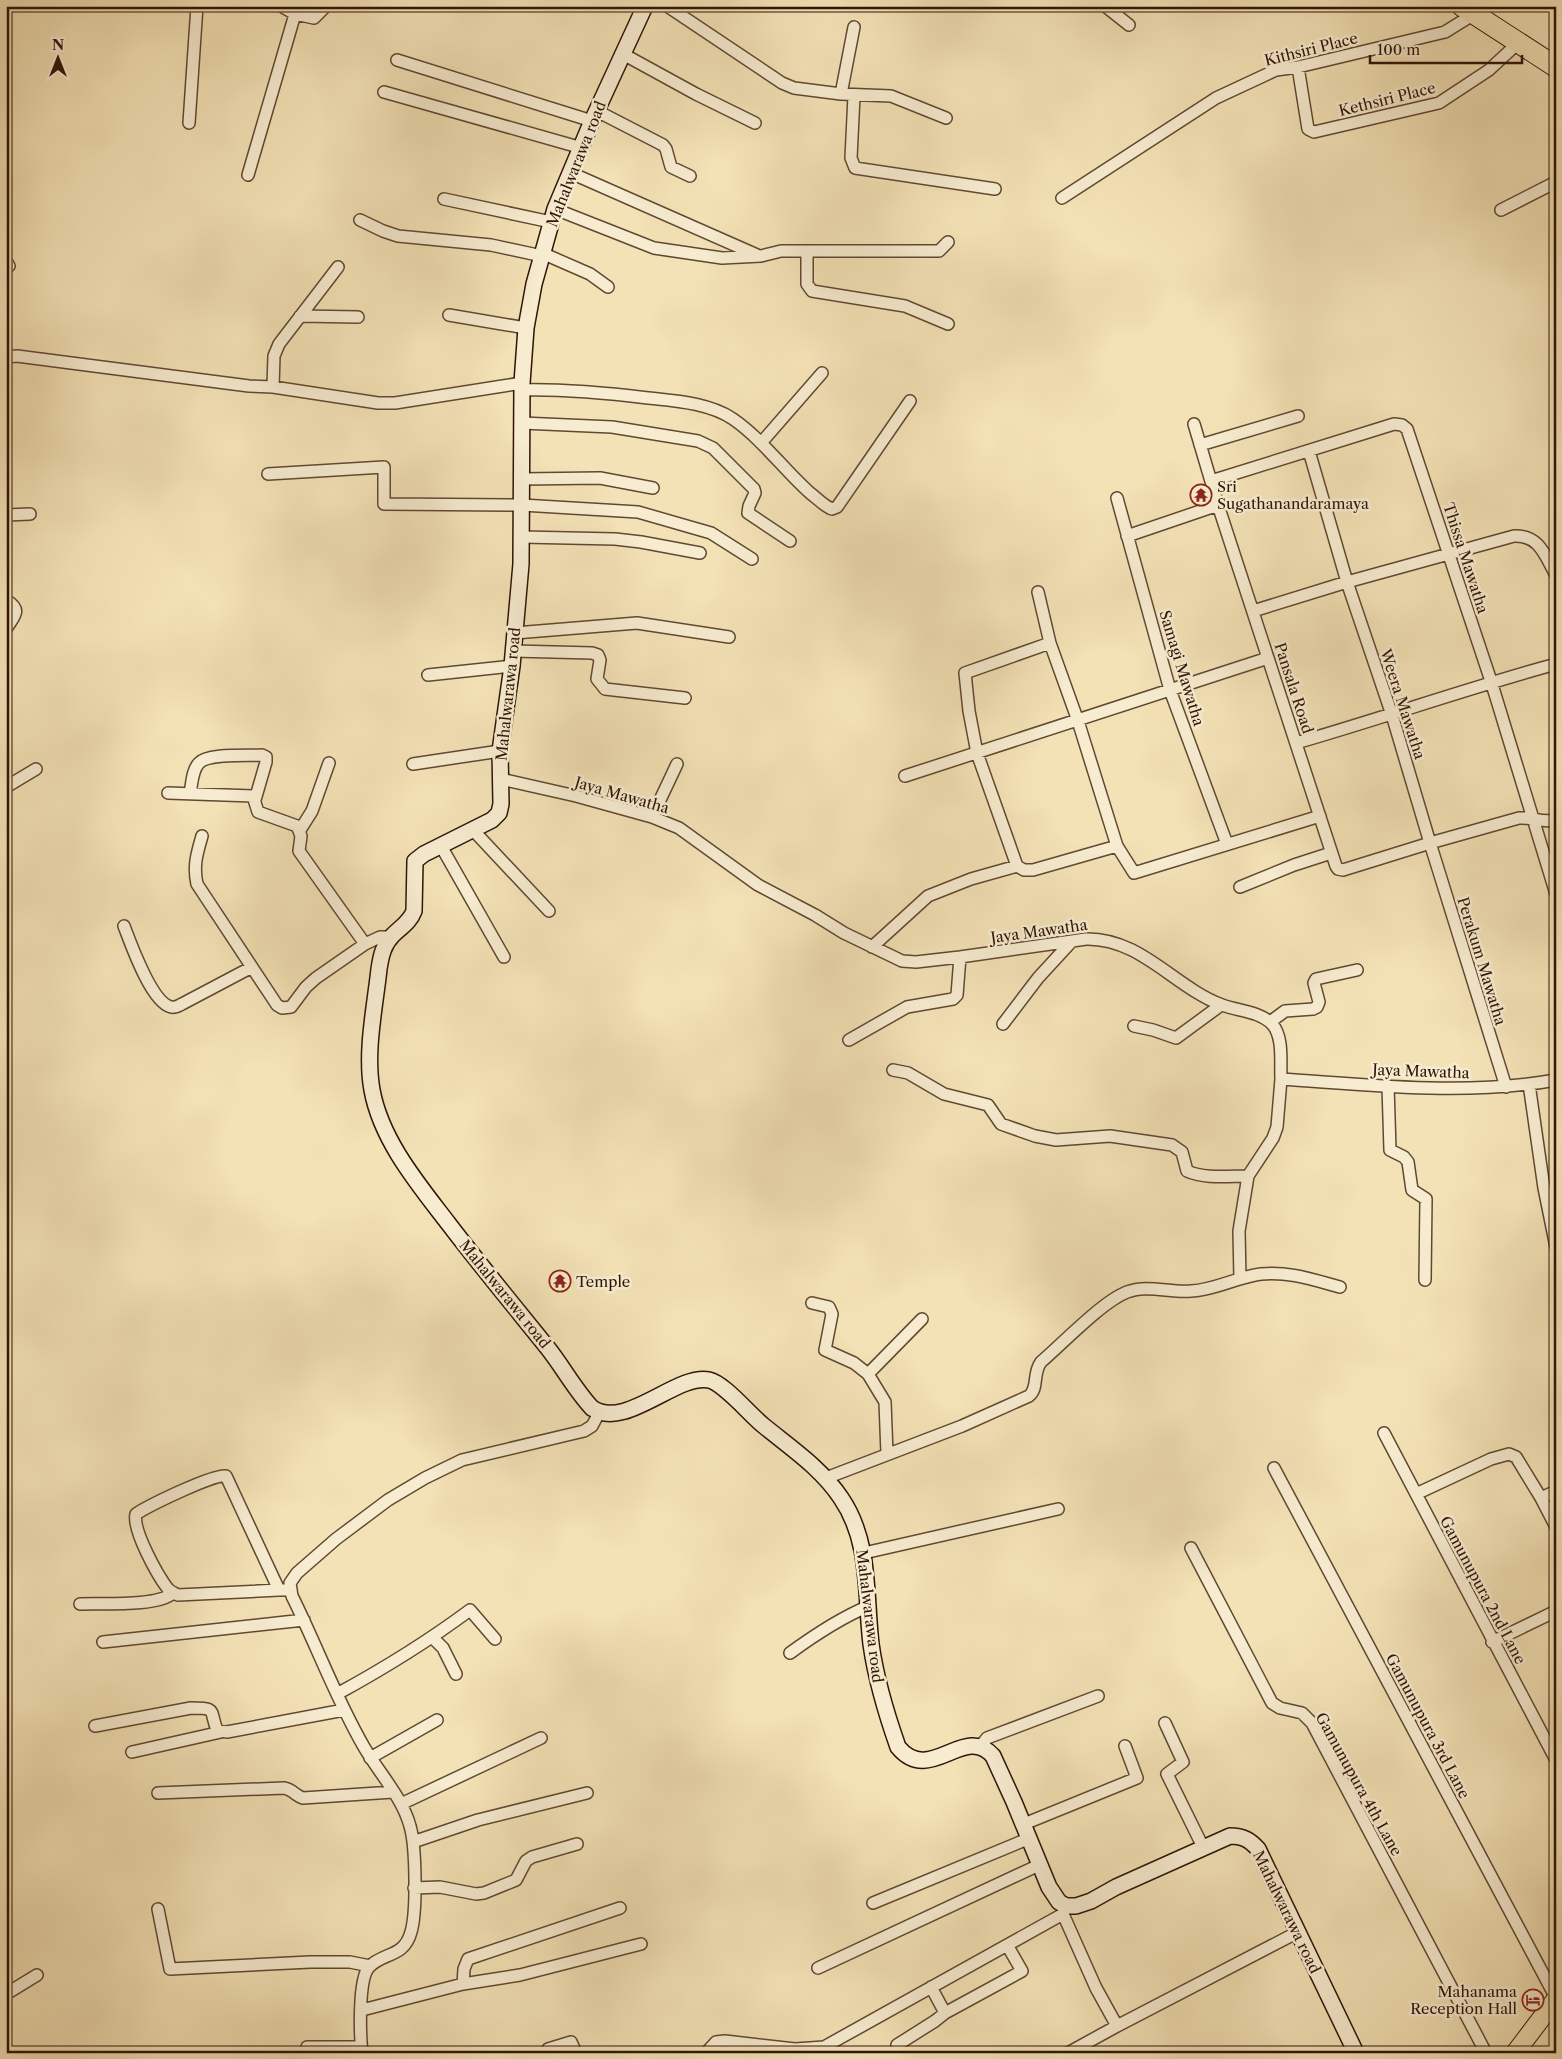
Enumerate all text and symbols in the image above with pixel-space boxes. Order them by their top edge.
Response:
street label: Kithsiri Place [1262,28,1360,70]
north arrow [32,32,82,82]
scale bar [1370,32,1522,64]
text: N [52,36,64,54]
text: 100 m [1377,40,1420,59]
street label: Kethsiri Place [1337,78,1437,120]
street label: Mahalwarawa road [542,98,610,230]
place label: Sri Sugathanandaramaya [1217,477,1369,513]
temple icon: Sri Sugathanandaramaya [1189,483,1213,507]
street label: Thissa Mawatha [1439,500,1493,616]
street label: Samagi Mawatha [1155,608,1209,728]
street label: Mahalwarawa road [492,626,524,762]
street label: Pansala Road [1270,640,1318,736]
street label: Weera Mawatha [1376,645,1430,762]
street label: Jaya Mawatha [571,772,671,818]
street label: Perakum Mawatha [1453,895,1511,1027]
street label: Jaya Mawatha [987,915,1089,947]
street label: Jaya Mawatha [1370,1060,1470,1082]
street label: Mahalwarawa road [455,1236,555,1352]
temple icon: Temple [548,1269,572,1293]
place label: Temple [576,1272,630,1291]
street label: Gamunupura 2nd Lane [1436,1513,1530,1667]
street label: Mahalwarawa road [852,1548,888,1684]
street label: Gamunupura 3rd Lane [1382,1650,1474,1802]
street label: Gamunupura 4th Lane [1312,1709,1406,1859]
street label: Mahalwarawa road [1249,1847,1325,1977]
place label: Mahanama Reception Hall [1410,1982,1518,2018]
hotel icon: Mahanama Reception Hall [1521,1988,1545,2012]

